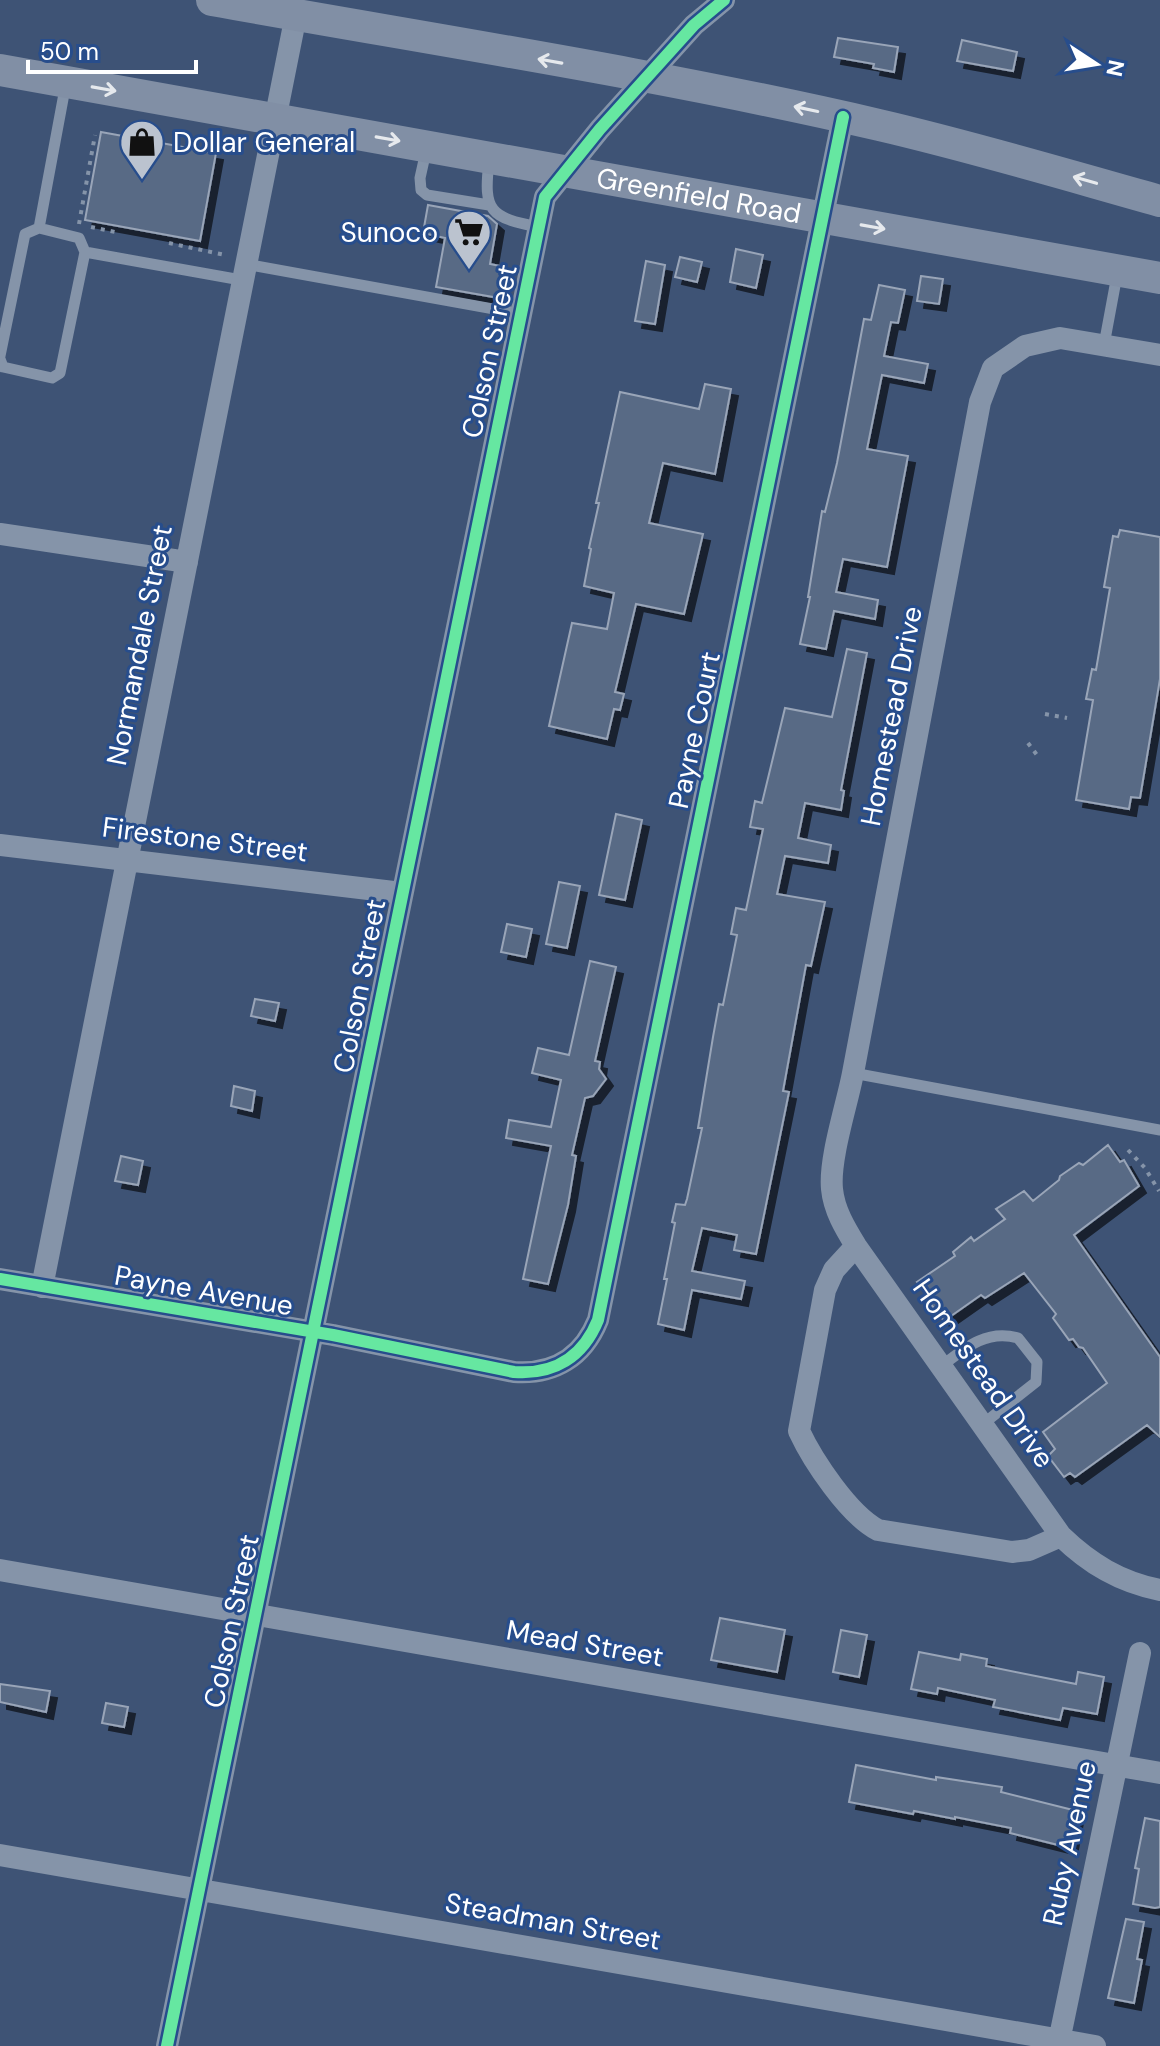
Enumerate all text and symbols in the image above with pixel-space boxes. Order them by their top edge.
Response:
scale bar [28,24,196,74]
north arrow [1056,24,1136,104]
text: 50 m [40,36,99,67]
one-way arrow [538,52,564,67]
text: N [1099,57,1131,79]
one-way arrow [91,83,116,98]
one-way arrow [794,101,819,116]
shop icon: Dollar General [118,118,166,181]
place label: Dollar General [173,124,355,161]
one-way arrow [375,133,400,148]
street label: Greenfield Road [594,159,804,232]
one-way arrow [1072,172,1098,187]
supermarket icon: Sunoco [445,208,493,271]
place label: Sunoco [340,214,438,251]
one-way arrow [860,220,885,235]
street label: Colson Street [453,261,526,441]
street label: Normandale Street [98,522,181,769]
street label: Homestead Drive [852,603,931,829]
street label: Payne Court [660,648,729,812]
street label: Firestone Street [100,809,310,870]
street label: Colson Street [324,896,394,1076]
street label: Payne Avenue [112,1257,296,1324]
street label: Homestead Drive [904,1271,1063,1475]
street label: Colson Street [195,1531,268,1711]
street label: Mead Street [503,1611,666,1676]
street label: Ruby Avenue [1034,1757,1105,1929]
street label: Steadman Street [442,1884,664,1959]

